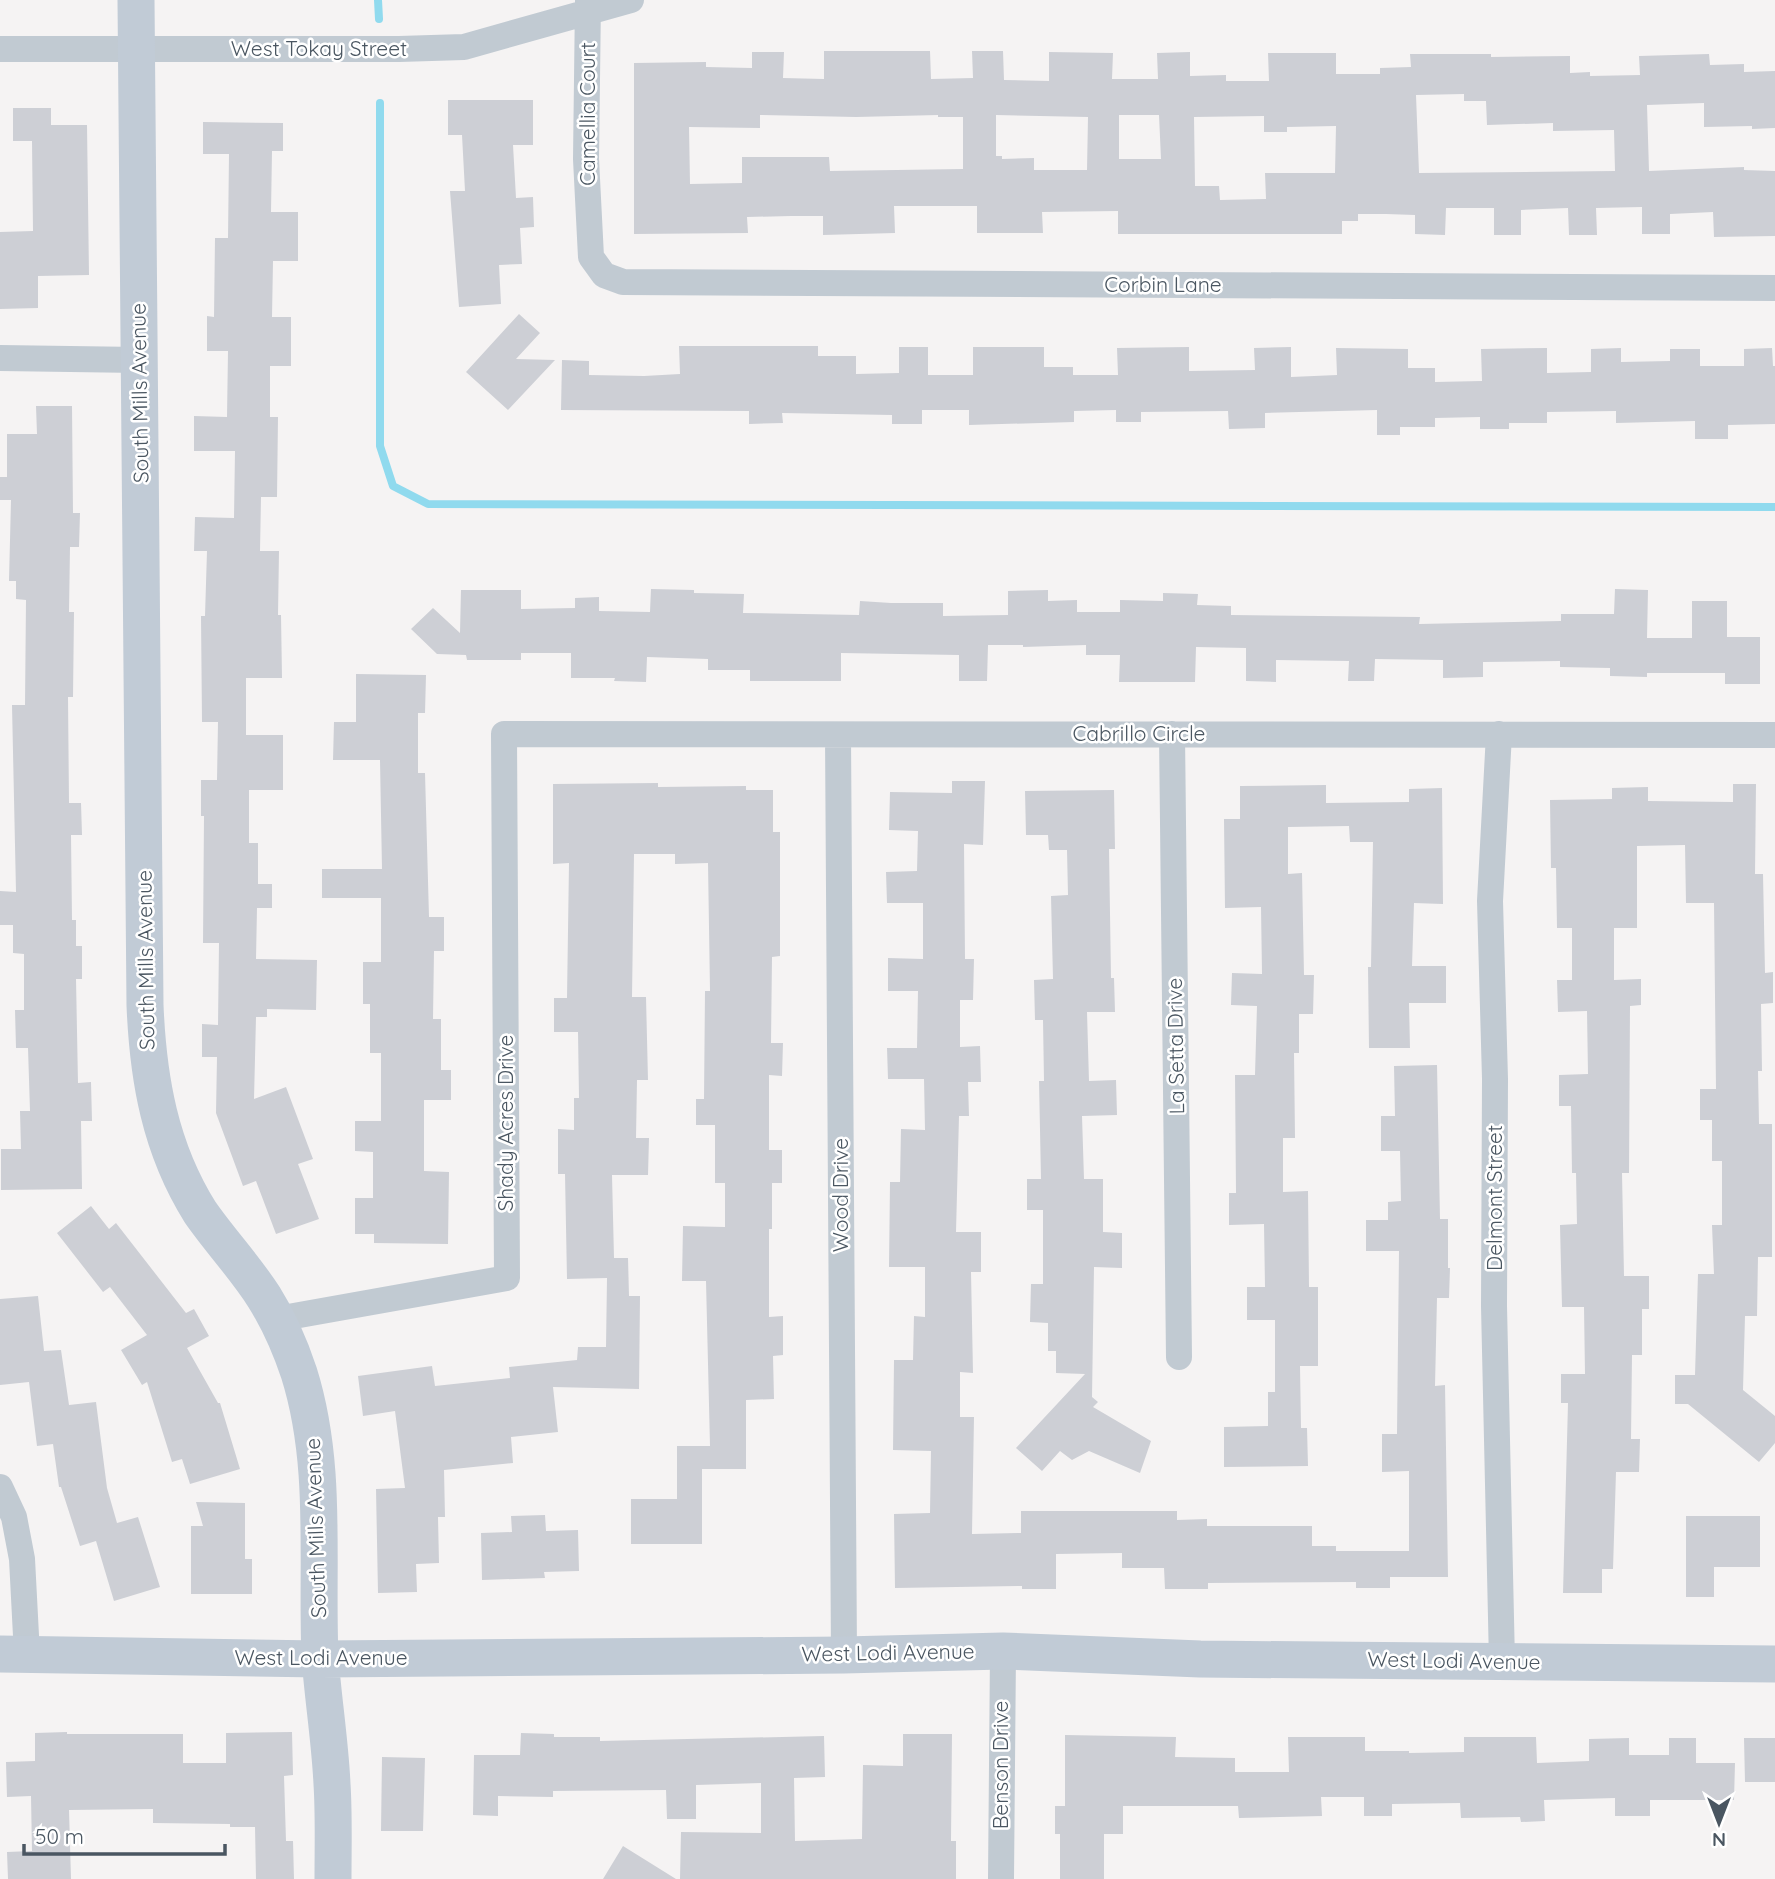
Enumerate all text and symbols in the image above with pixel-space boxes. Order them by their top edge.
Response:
street label: West Tokay Street [231,35,407,61]
street label: Camellia Court [574,42,600,186]
street label: Corbin Lane [1104,271,1222,297]
street label: South Mills Avenue [124,303,154,483]
street label: Cabrillo Circle [1073,720,1205,746]
street label: South Mills Avenue [130,870,160,1050]
street label: La Setta Drive [1161,978,1189,1115]
street label: Shady Acres Drive [492,1035,518,1211]
street label: Delmont Street [1481,1125,1507,1271]
street label: Wood Drive [827,1138,853,1252]
street label: South Mills Avenue [299,1438,331,1619]
street label: West Lodi Avenue [801,1637,975,1667]
street label: West Lodi Avenue [234,1644,408,1670]
street label: West Lodi Avenue [1367,1645,1541,1675]
street label: Benson Drive [987,1701,1013,1829]
north arrow [1684,1788,1754,1858]
scale bar [24,1812,226,1856]
text: 50 m [35,1823,84,1849]
text: N [1712,1828,1726,1852]

